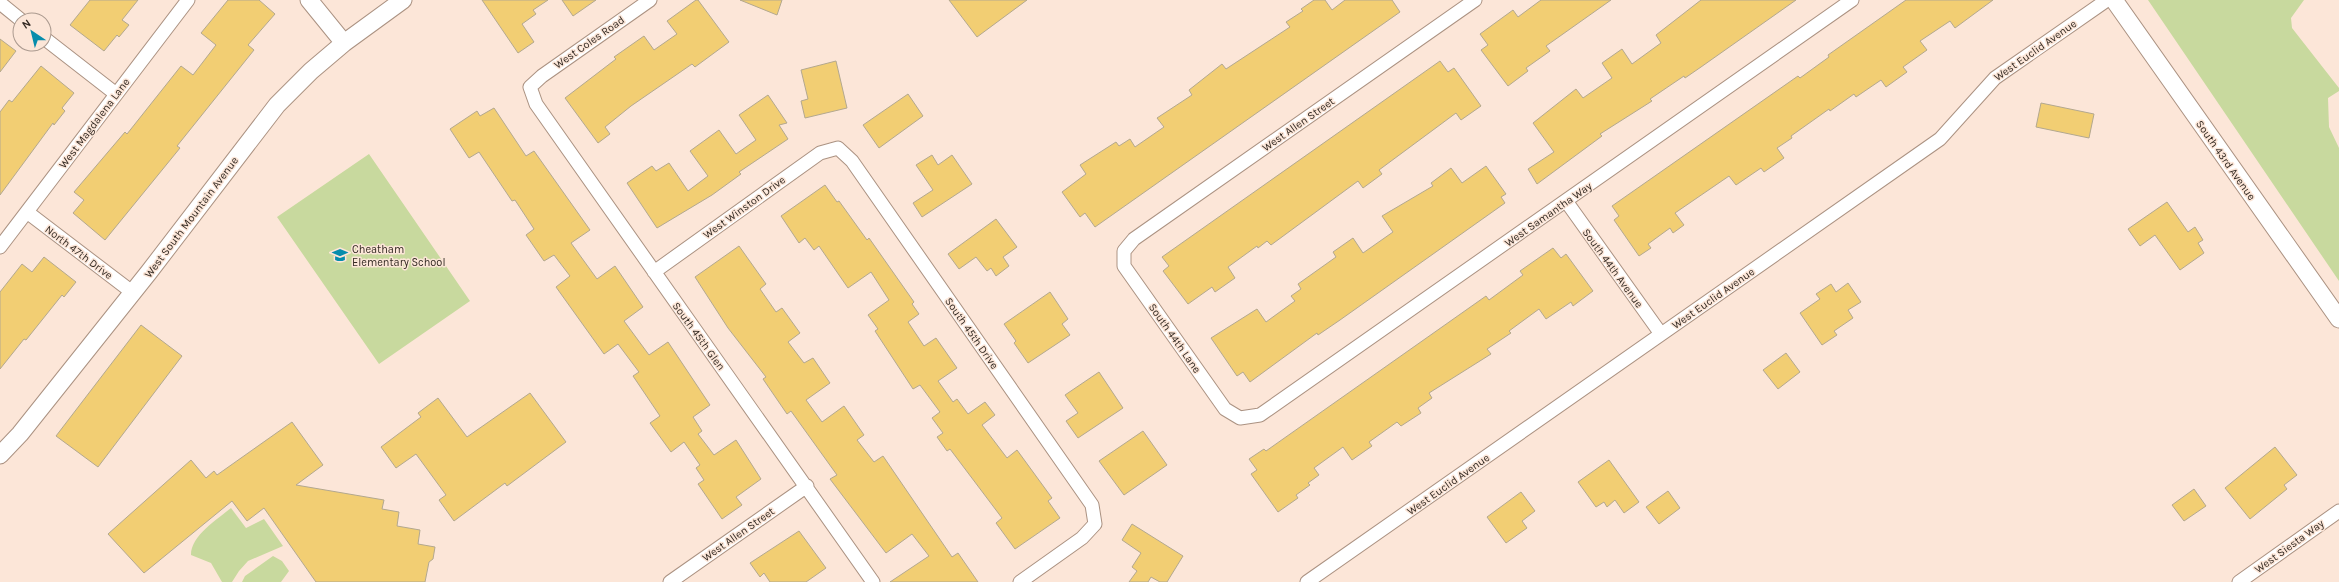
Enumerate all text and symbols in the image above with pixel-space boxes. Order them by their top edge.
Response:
north arrow [12,12,52,52]
street label: West Coles Road [552,13,627,71]
text: N [20,17,34,32]
street label: West Euclid Avenue [1991,17,2079,84]
street label: West Magdalena Lane [56,75,133,171]
street label: West Allen Street [1260,95,1337,154]
street label: South 43rd Avenue [2193,118,2258,203]
street label: West South Mountain Avenue [142,154,241,280]
street label: West Winston Drive [701,173,788,242]
street label: West Samantha Way [1502,179,1594,249]
street label: North 47th Drive [42,223,115,282]
street label: South 44th Avenue [1580,226,1646,311]
place label: Cheatham Elementary School [352,243,445,269]
school or university icon: Cheatham Elementary School [331,246,349,264]
street label: West Euclid Avenue [1669,265,1757,332]
street label: South 45th Drive [942,295,1001,372]
street label: South 45th Glen [670,300,728,373]
street label: South 44th Lane [1146,301,1204,376]
street label: West Euclid Avenue [1404,451,1492,518]
street label: West Allen Street [700,505,777,564]
street label: West Siesta Way [2252,517,2326,576]

